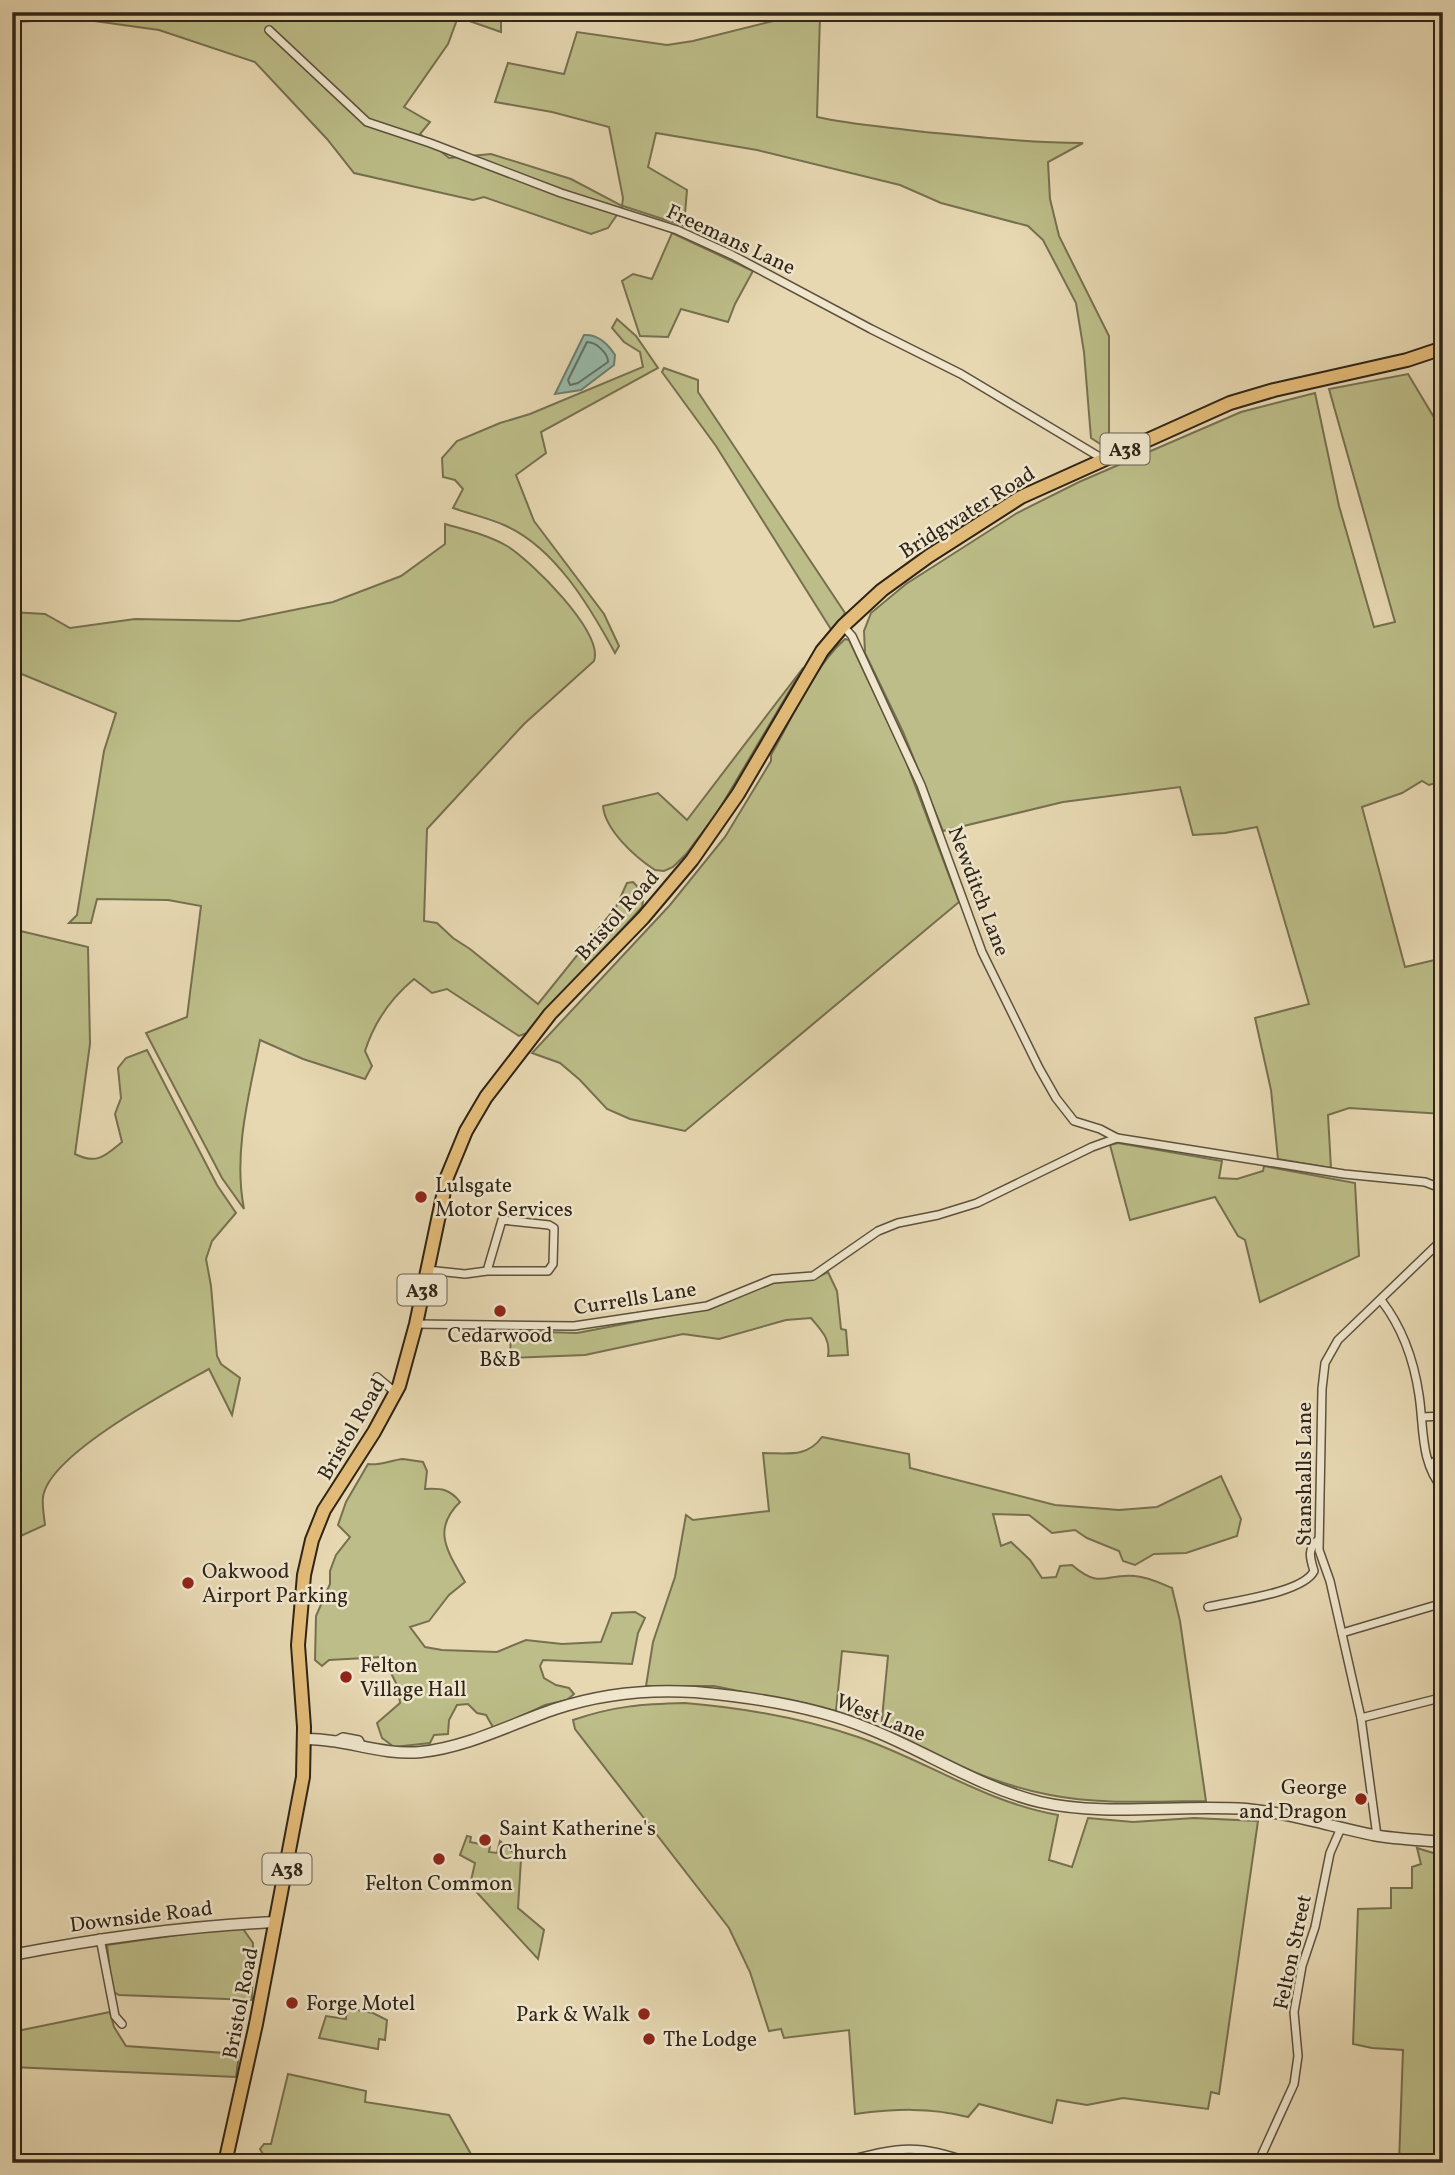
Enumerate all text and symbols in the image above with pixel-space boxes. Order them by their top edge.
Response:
street label: Freemans Lane [661,198,800,283]
road number: A38 [1100,433,1150,464]
street label: Bridgwater Road [895,460,1041,567]
street label: Newditch Lane [940,822,1016,961]
street label: Bristol Road [569,864,667,968]
place label: Lulsgate Motor Services [435,1172,573,1225]
marker: Lulsgate Motor Services [413,1189,429,1205]
road number: A38 [398,1274,446,1306]
street label: Currells Lane [572,1275,699,1323]
marker: Cedarwood B&B [492,1303,508,1319]
place label: Cedarwood B&B [448,1322,553,1375]
street label: Bristol Road [311,1373,393,1486]
street label: Stanshalls Lane [1291,1402,1320,1546]
place label: Oakwood Airport Parking [202,1558,348,1611]
marker: Oakwood Airport Parking [180,1575,196,1591]
place label: Felton Village Hall [360,1652,466,1705]
marker: Felton Village Hall [338,1669,354,1685]
street label: West Lane [831,1687,930,1750]
place label: George and Dragon [1239,1774,1347,1827]
marker: George and Dragon [1353,1791,1369,1807]
place label: Saint Katherine's Church [499,1815,656,1868]
marker: Saint Katherine's Church [477,1832,493,1848]
marker: Felton Common [431,1851,447,1867]
road number: A38 [262,1854,312,1884]
place label: Felton Common [365,1870,513,1899]
street label: Felton Street [1267,1892,1320,2013]
street label: Downside Road [68,1894,214,1941]
street label: Bristol Road [216,1945,267,2062]
place label: Forge Motel [306,1990,415,2019]
marker: Forge Motel [284,1995,300,2011]
place label: Park & Walk [516,2001,631,2030]
marker: Park & Walk [636,2006,652,2022]
place label: The Lodge [663,2026,757,2055]
marker: The Lodge [641,2031,657,2047]

